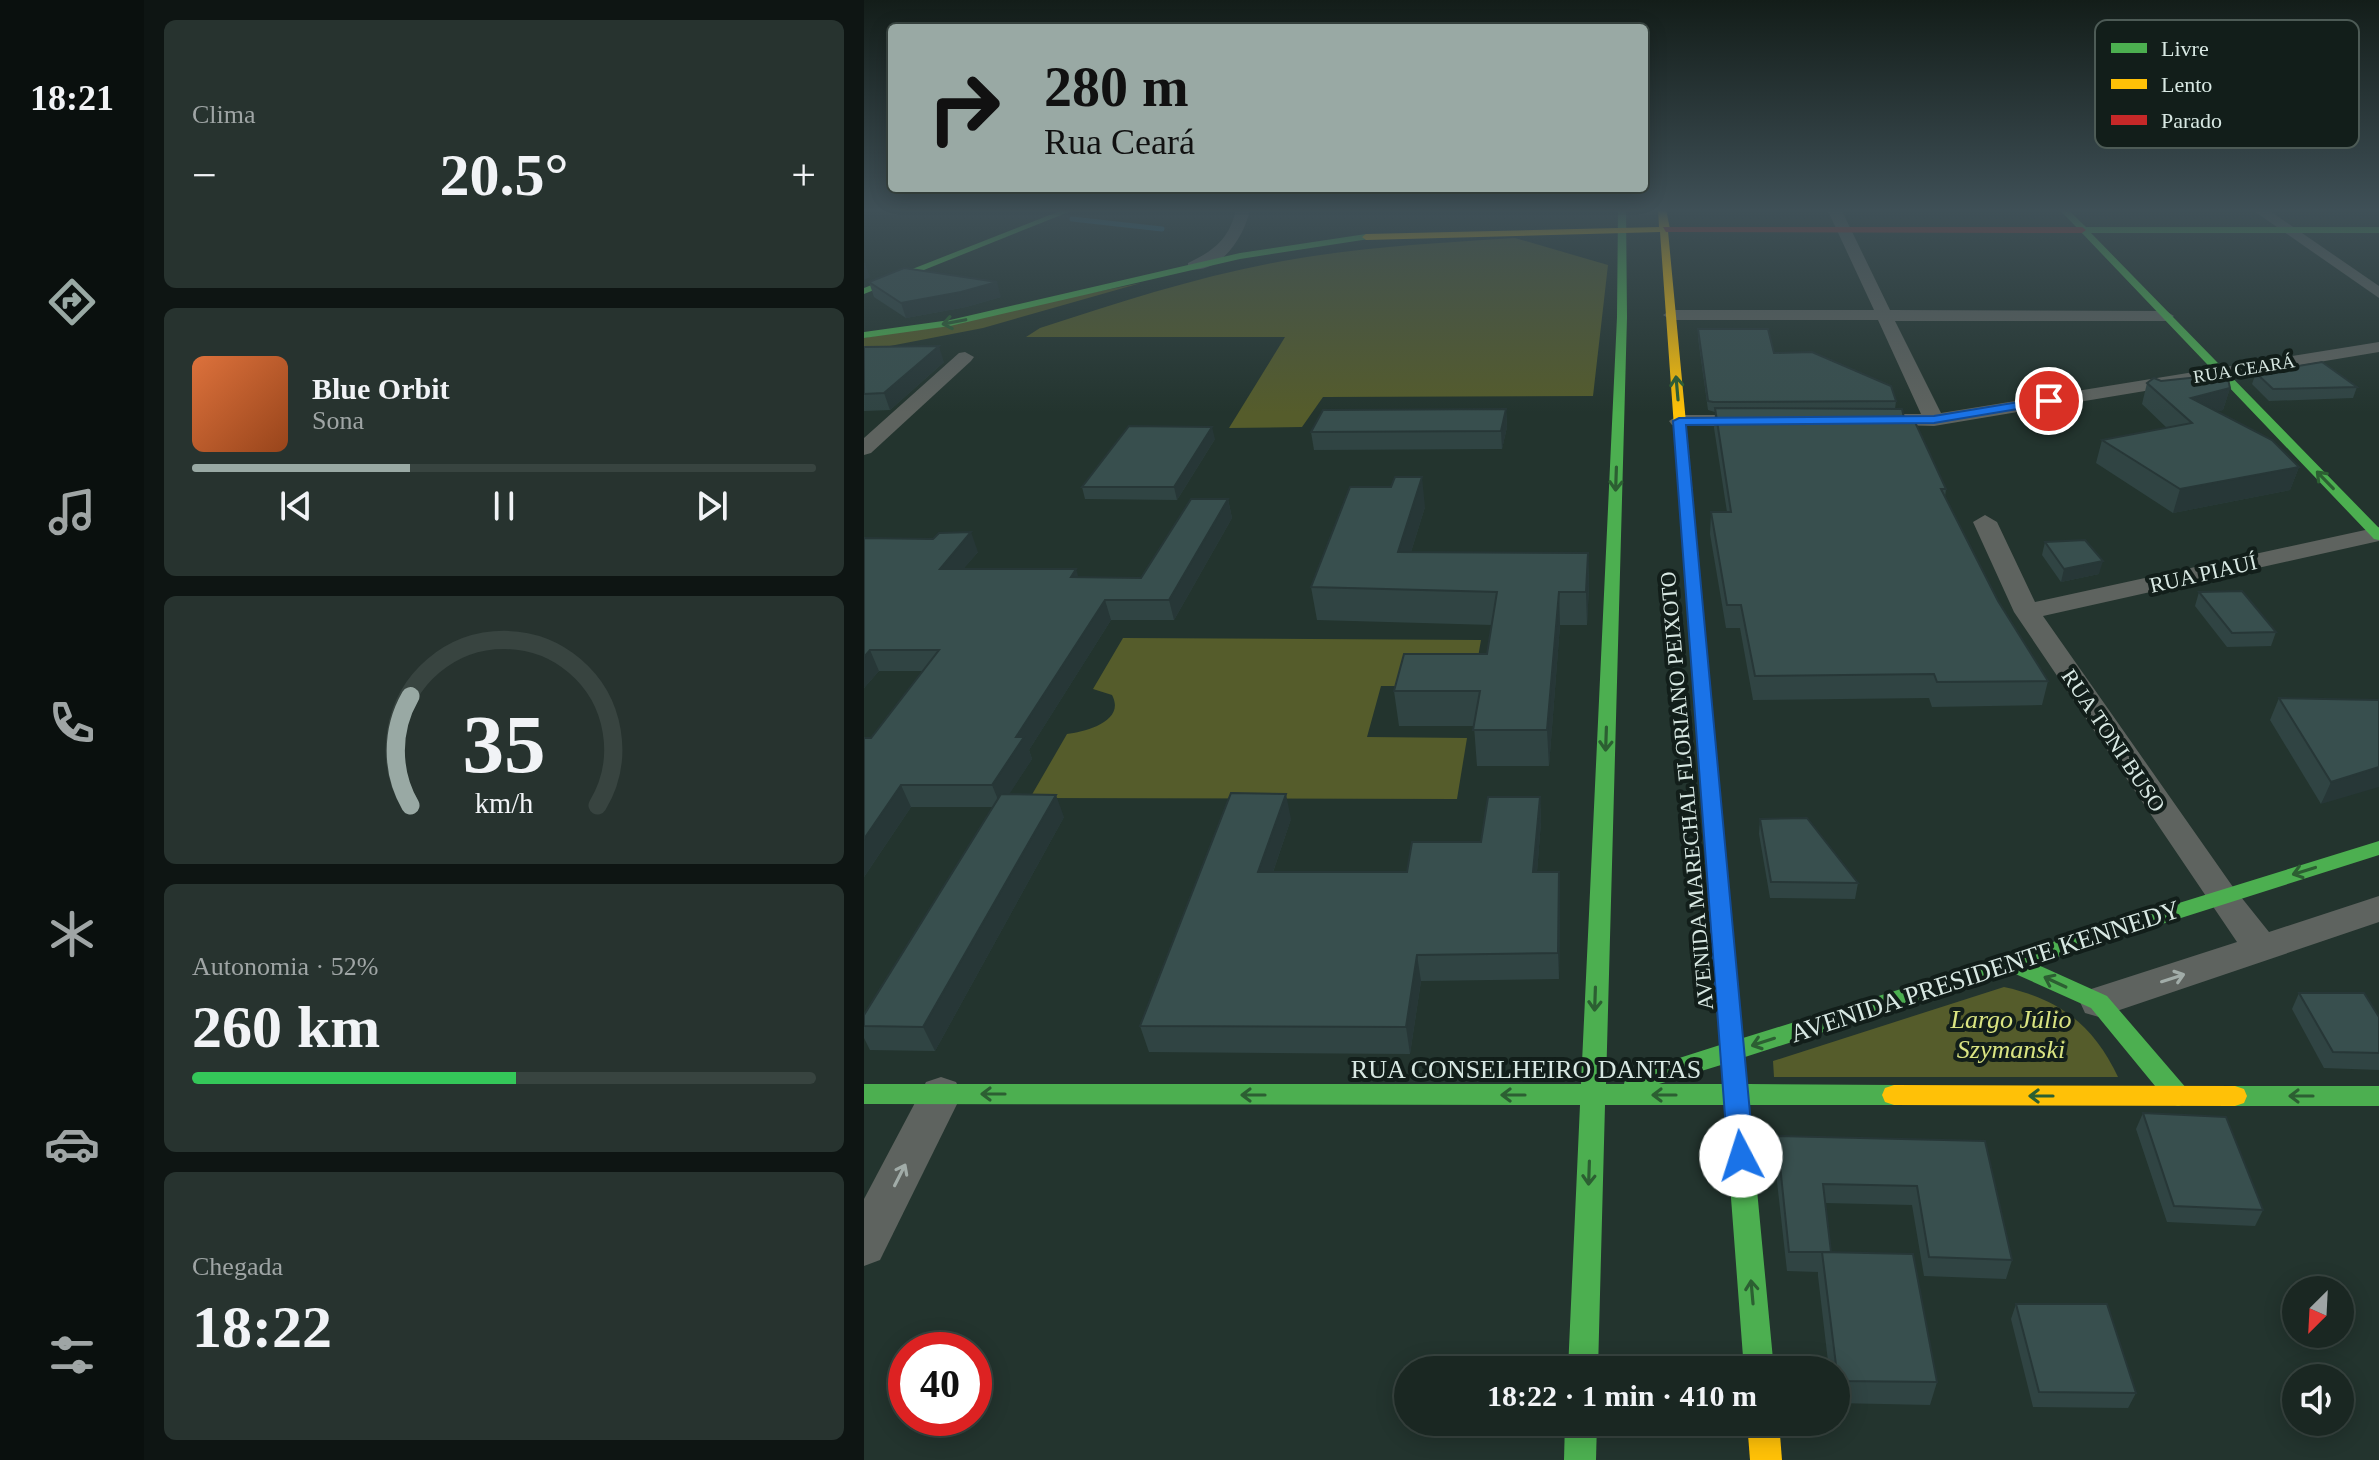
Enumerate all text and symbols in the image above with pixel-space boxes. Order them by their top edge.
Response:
legend [2095,20,2359,148]
text: Livre [2161,36,2209,61]
icon: right [912,56,1016,160]
text: 280 m [1044,56,1189,118]
text: Lento [2161,72,2212,97]
text: 18:21 [30,78,114,118]
text: Clima [192,100,256,129]
text: Parado [2161,108,2222,133]
text: Rua Ceará [1044,122,1195,162]
text: 20.5° [440,142,569,208]
text: − [192,151,217,200]
text: + [791,151,816,200]
icon: directions [44,274,100,330]
one-way arrow [941,315,967,330]
street label: RUA CEARÁ [2192,350,2296,387]
pin [2015,367,2083,435]
text: Blue Orbit [312,372,450,405]
one-way arrow [1669,375,1684,402]
icon: arrive [2027,379,2071,423]
text: Sona [312,406,364,435]
one-way arrow [1608,465,1623,492]
one-way arrow [2316,471,2335,490]
icon: music [44,484,100,540]
icon: previous [274,484,318,528]
icon: pause [482,484,526,528]
icon: next [690,484,734,528]
street label: RUA PIAUÍ [2147,549,2259,598]
street label: AVENIDA MARECHAL FLORIANO PEIXOTO [1655,571,1718,1011]
street label: RUA TONI BUSO [2057,664,2171,816]
icon: phone [44,695,100,751]
text: 35 [462,698,546,790]
one-way arrow [1598,725,1613,752]
text: km/h [475,788,533,819]
one-way arrow [2292,864,2318,879]
street label: AVENIDA PRESIDENTE KENNEDY [1787,895,2184,1048]
icon: climate [44,906,100,962]
text: Autonomia · 52% [192,952,378,981]
one-way arrow [2160,969,2185,984]
one-way arrow [2044,974,2068,989]
one-way arrow [1587,985,1602,1012]
text: 260 km [192,994,380,1060]
park label: Largo Júlio Szymanski [1949,1005,2072,1064]
one-way arrow [1751,1036,1776,1050]
street label: RUA CONSELHEIRO DANTAS [1351,1055,1701,1084]
one-way arrow [980,1086,1007,1102]
one-way arrow [1240,1087,1267,1103]
one-way arrow [1500,1087,1527,1103]
one-way arrow [1651,1087,1678,1103]
one-way arrow [2028,1088,2055,1104]
one-way arrow [2288,1088,2315,1104]
position arrow [1699,1114,1783,1198]
icon: car [44,1116,100,1172]
one-way arrow [1581,1159,1596,1186]
one-way arrow [892,1164,908,1188]
text: Chegada [192,1252,283,1281]
north arrow [2282,1276,2354,1348]
map controls [2282,1276,2354,1436]
one-way arrow [1744,1279,1759,1306]
text: 18:22 [192,1294,332,1360]
icon: filters [44,1327,100,1383]
speed limit sign: 40 [888,1332,992,1436]
button: sound [2282,1364,2354,1436]
text: 18:22 · 1 min · 410 m [1487,1379,1757,1412]

